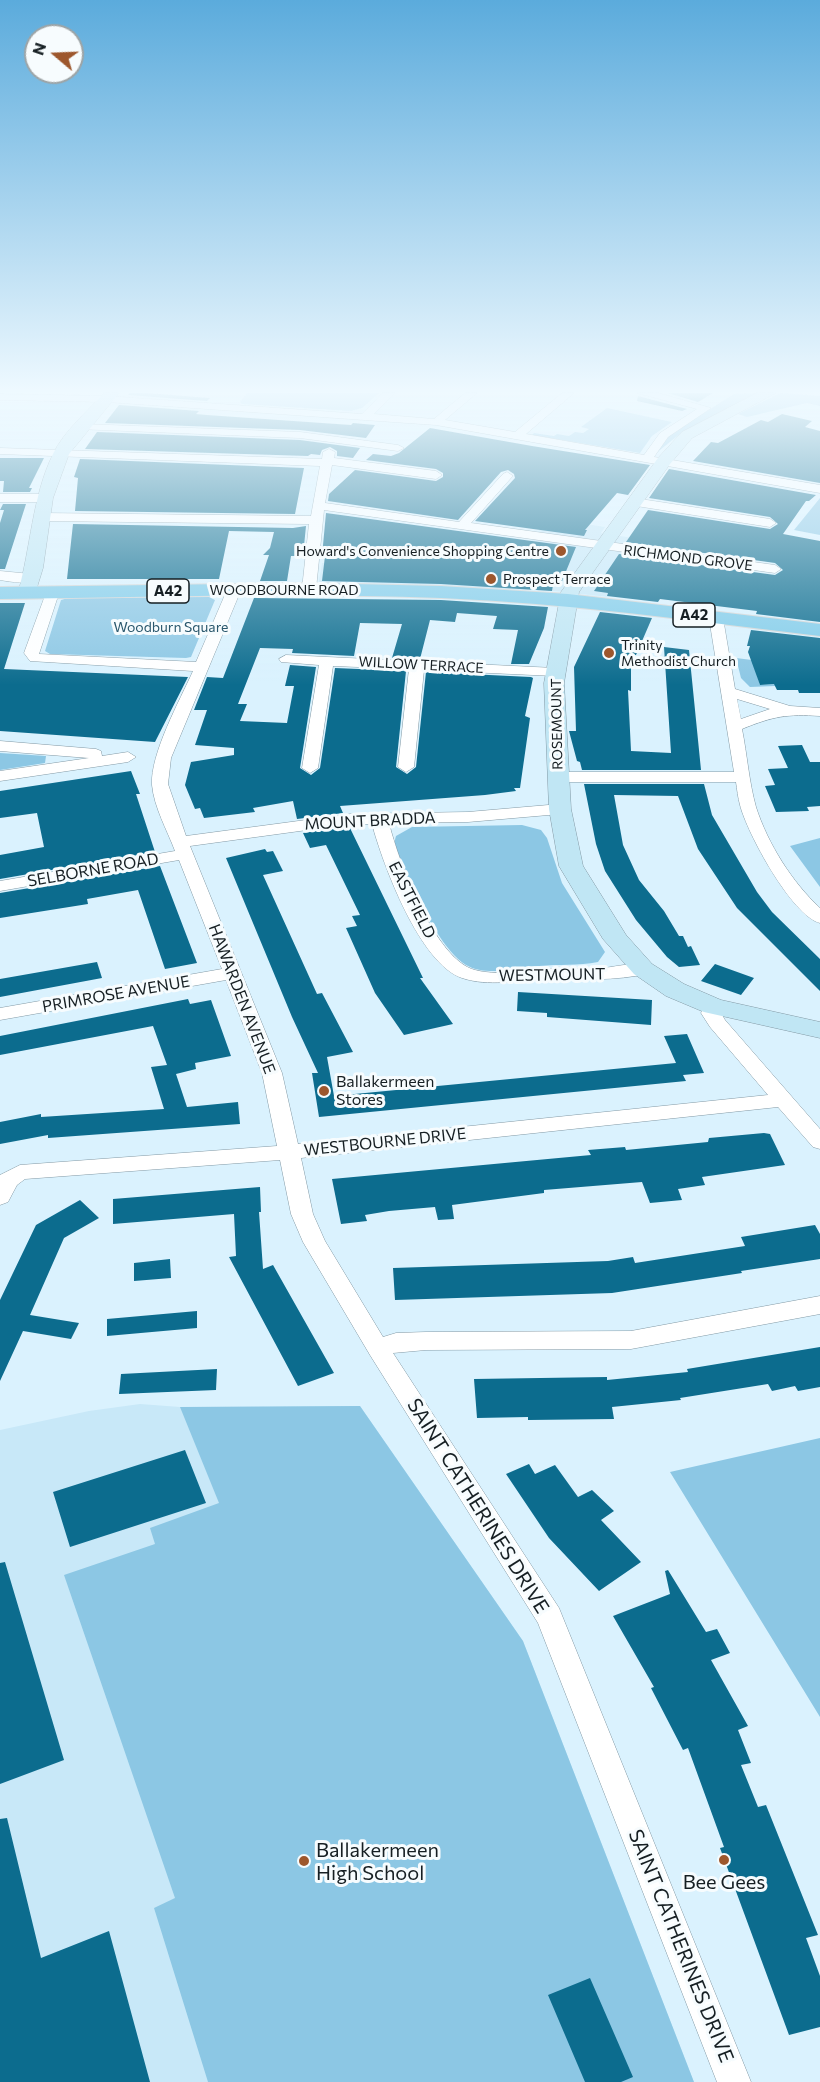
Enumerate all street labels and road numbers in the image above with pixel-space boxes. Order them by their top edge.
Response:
street label: RICHMOND GROVE [622,542,754,574]
road number: A42 [147,579,189,603]
street label: WOODBOURNE ROAD [210,582,358,598]
road number: A42 [673,603,715,627]
street label: WILLOW TERRACE [358,653,484,677]
street label: ROSEMOUNT [548,678,566,770]
street label: MOUNT BRADDA [304,808,436,834]
street label: SELBORNE ROAD [26,849,160,891]
street label: EASTFIELD [384,858,440,942]
street label: HAWARDEN AVENUE [205,921,279,1077]
street label: WESTMOUNT [498,964,606,986]
street label: PRIMROSE AVENUE [41,972,191,1016]
street label: WESTBOURNE DRIVE [303,1124,467,1160]
street label: SAINT CATHERINES DRIVE [402,1394,554,1618]
street label: SAINT CATHERINES DRIVE [623,1826,739,2066]

